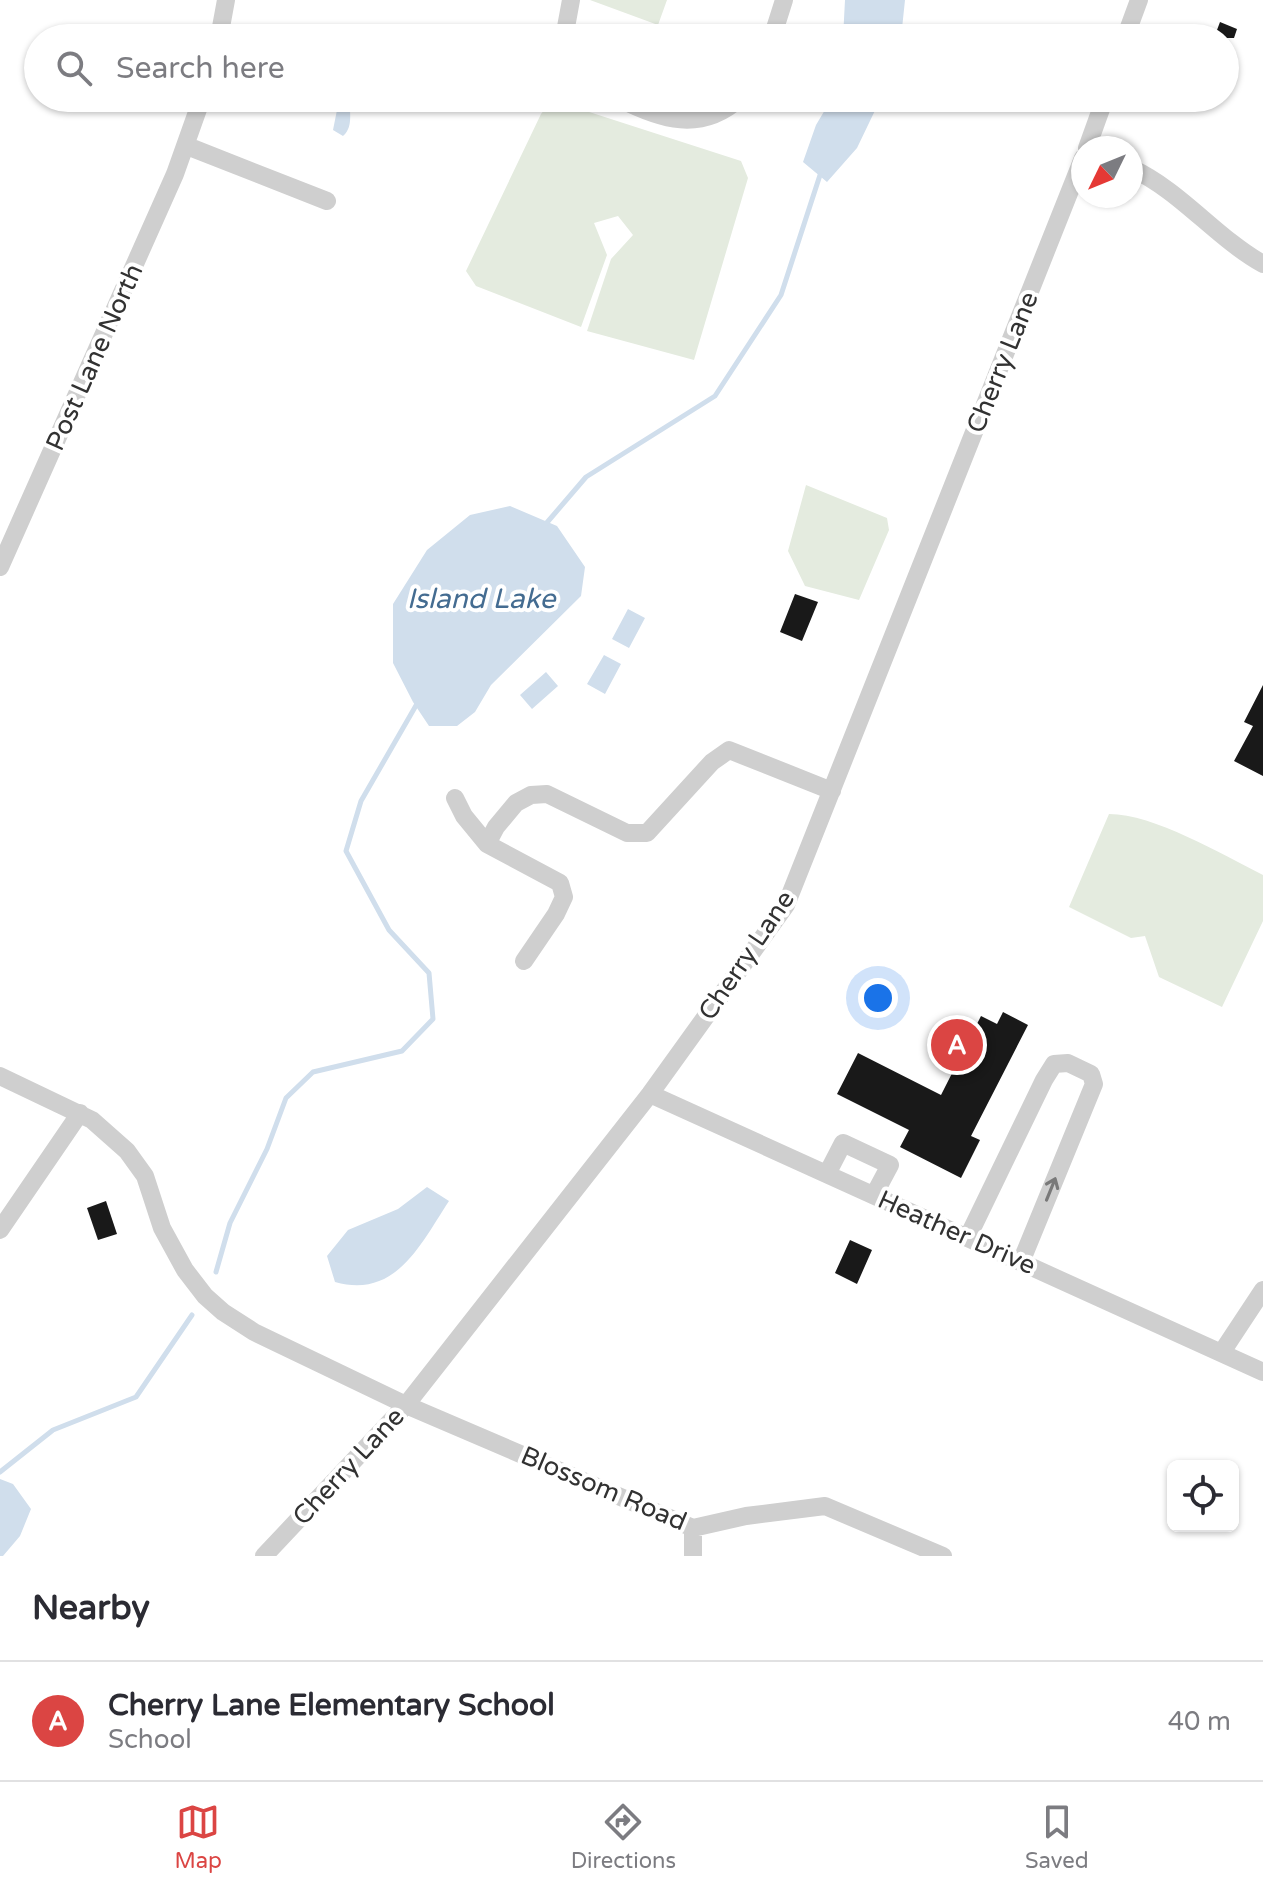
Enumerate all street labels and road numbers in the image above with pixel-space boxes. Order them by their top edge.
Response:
street label: Post Lane North [39,259,149,455]
street label: Cherry Lane [960,287,1045,437]
street label: Cherry Lane [692,885,801,1026]
street label: Heather Drive [873,1184,1041,1281]
street label: Cherry Lane [286,1401,411,1532]
street label: Blossom Road [516,1440,691,1537]

